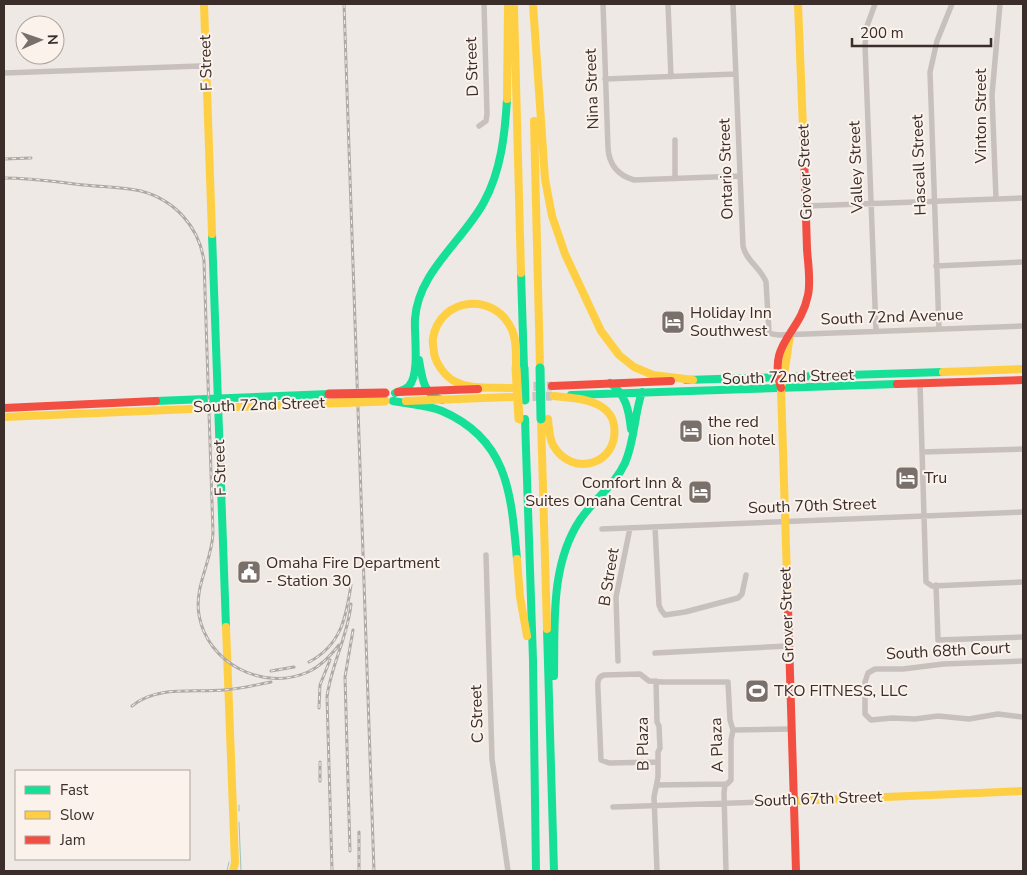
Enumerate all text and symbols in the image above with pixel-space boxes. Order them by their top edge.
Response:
north arrow [15,15,65,65]
scale bar [852,15,991,47]
text: 200 m [860,23,904,43]
text: N [43,34,62,45]
street label: F Street [194,34,218,92]
street label: D Street [460,36,484,97]
street label: Nina Street [580,48,604,130]
street label: Vinton Street [970,68,992,165]
street label: Hascall Street [906,114,932,216]
street label: Ontario Street [713,117,739,220]
street label: Valley Street [843,120,869,215]
street label: Grover Street [792,123,818,220]
place label: Holiday Inn Southwest [690,302,772,342]
street label: South 72nd Avenue [820,304,964,330]
hotel icon: Holiday Inn Southwest [660,309,686,335]
street label: South 72nd Street [722,364,855,390]
street label: South 72nd Street [193,392,326,418]
place label: the red lion hotel [708,411,775,451]
hotel icon: the red lion hotel [678,418,704,444]
street label: F Street [208,439,232,497]
hotel icon: Tru [894,465,920,491]
place label: Tru [924,467,947,489]
place label: Comfort Inn & Suites Omaha Central [525,472,682,512]
hotel icon: Comfort Inn & Suites Omaha Central [687,479,713,505]
street label: South 70th Street [748,493,877,519]
street label: B Street [594,546,625,608]
place label: Omaha Fire Department - Station 30 [266,552,440,592]
public building icon: Omaha Fire Department - Station 30 [236,559,262,585]
street label: Grover Street [774,566,800,663]
street label: South 68th Court [885,637,1011,665]
sports icon: TKO FITNESS, LLC [744,678,770,704]
place label: TKO FITNESS, LLC [774,680,908,702]
street label: C Street [465,684,489,744]
street label: B Plaza [632,717,654,771]
street label: A Plaza [705,717,729,773]
legend [15,770,190,860]
text: Fast [60,780,89,800]
street label: South 67th Street [754,786,883,812]
text: Slow [60,805,95,825]
text: Jam [59,830,86,850]

